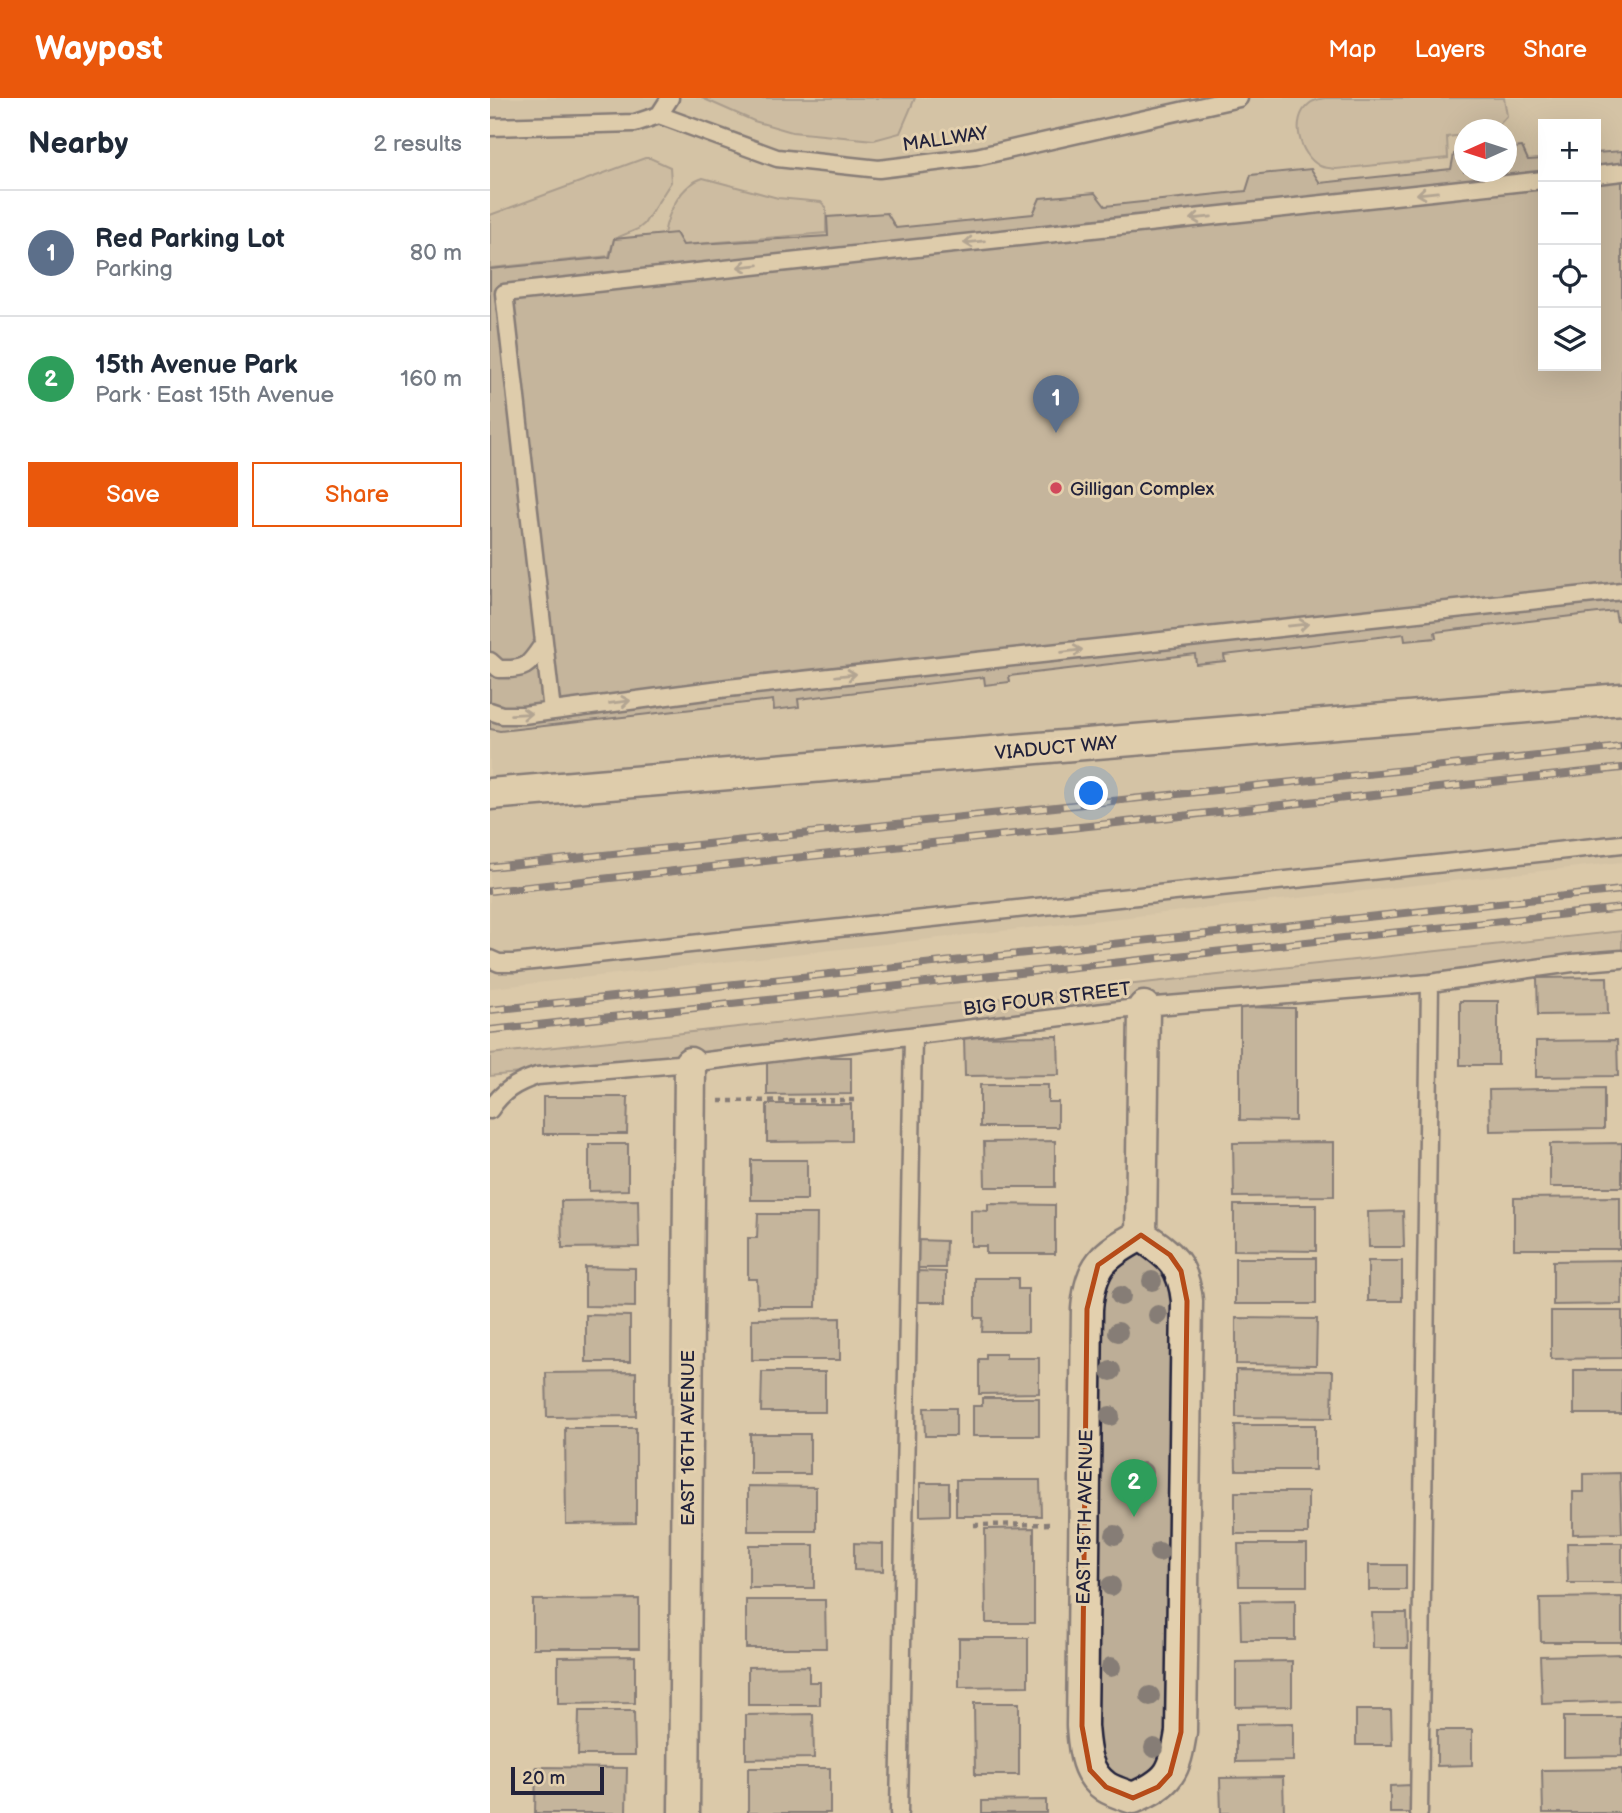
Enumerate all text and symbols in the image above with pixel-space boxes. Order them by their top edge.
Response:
text: Waypost [35,29,163,69]
text: Map [1328,35,1376,64]
text: Layers [1414,35,1485,64]
text: Share [1523,35,1587,64]
north arrow [1454,119,1517,182]
map controls [1538,119,1601,371]
button: + [1538,119,1601,182]
street label: MALLWAY [901,122,990,157]
text: Nearby [28,126,128,162]
text: 2 results [373,130,462,158]
button: − [1538,182,1601,245]
one-way arrow [1416,187,1439,200]
one-way arrow [1190,211,1212,224]
text: Red Parking Lot [95,224,285,255]
one-way arrow [964,236,986,249]
text: 1 [46,239,56,267]
text: 80 m [410,239,462,267]
button: locate [1538,245,1601,308]
text: Parking [95,255,173,283]
one-way arrow [737,260,760,273]
button: layers [1538,308,1601,371]
text: 15th Avenue Park [95,350,298,381]
text: 2 [44,365,58,393]
text: 160 m [400,365,462,393]
pin: 1 [1033,375,1079,433]
text: Park · East 15th Avenue [95,381,334,409]
button: Save [28,462,238,527]
button: Share [252,462,462,527]
place label: Gilligan Complex [1070,478,1214,501]
marker: Gilligan Complex [1048,480,1064,496]
one-way arrow [1286,618,1309,631]
one-way arrow [1060,644,1083,657]
one-way arrow [834,668,856,681]
one-way arrow [608,695,630,708]
one-way arrow [509,707,532,720]
street label: VIADUCT WAY [994,732,1119,765]
your location [1074,776,1108,810]
street label: BIG FOUR STREET [962,978,1133,1021]
street label: EAST 16TH AVENUE [677,1350,700,1526]
street label: EAST 15TH AVENUE [1072,1429,1099,1605]
pin: 2 [1111,1459,1157,1517]
scale bar [511,1764,604,1796]
text: 20 m [522,1767,565,1790]

